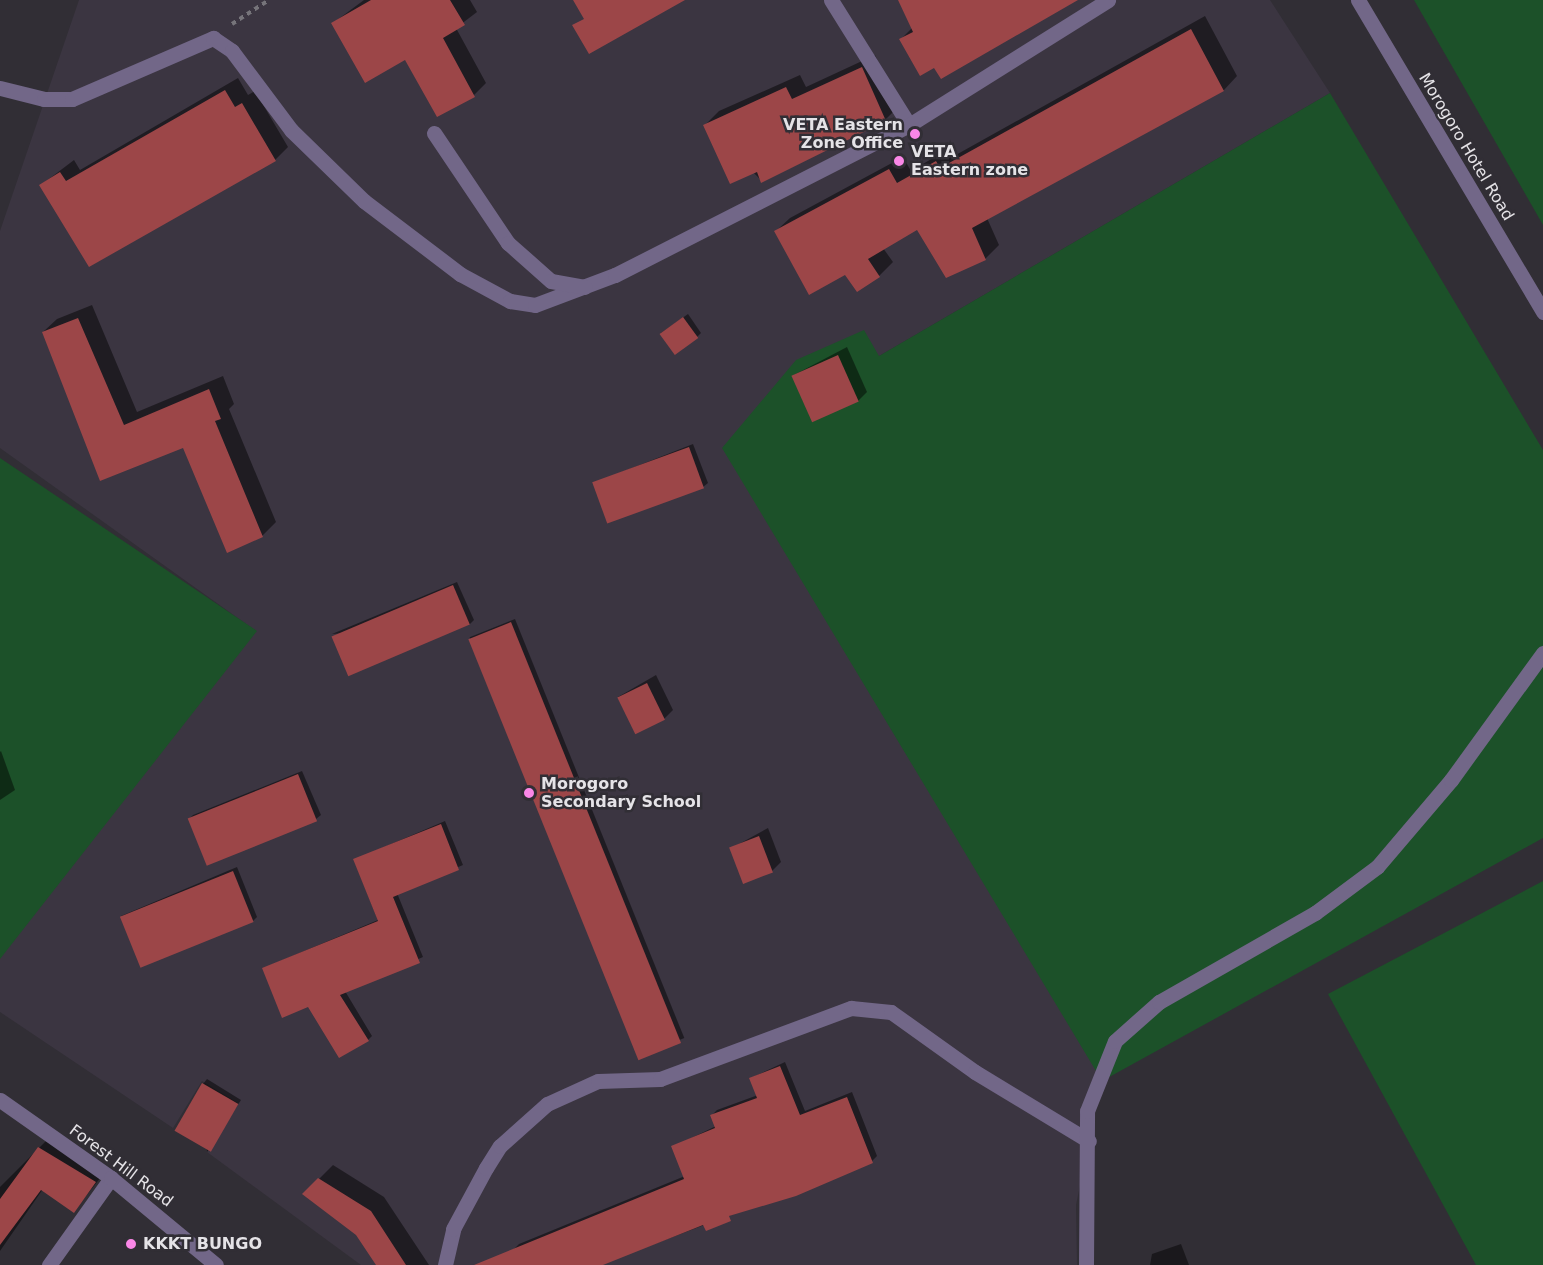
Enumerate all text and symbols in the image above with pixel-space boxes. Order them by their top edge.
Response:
street label: Morogoro Hotel Road [1414,70,1518,224]
place label: VETA Eastern Zone Office [783,115,903,153]
marker: VETA Eastern Zone Office [908,127,922,141]
place label: VETA Eastern zone [911,142,1028,180]
marker: VETA Eastern zone [892,154,906,168]
place label: Morogoro Secondary School [541,774,701,812]
marker: Morogoro Secondary School [522,786,536,800]
street label: Forest Hill Road [65,1121,177,1211]
place label: KKKT BUNGO [143,1234,262,1254]
marker: KKKT BUNGO [124,1237,138,1251]

